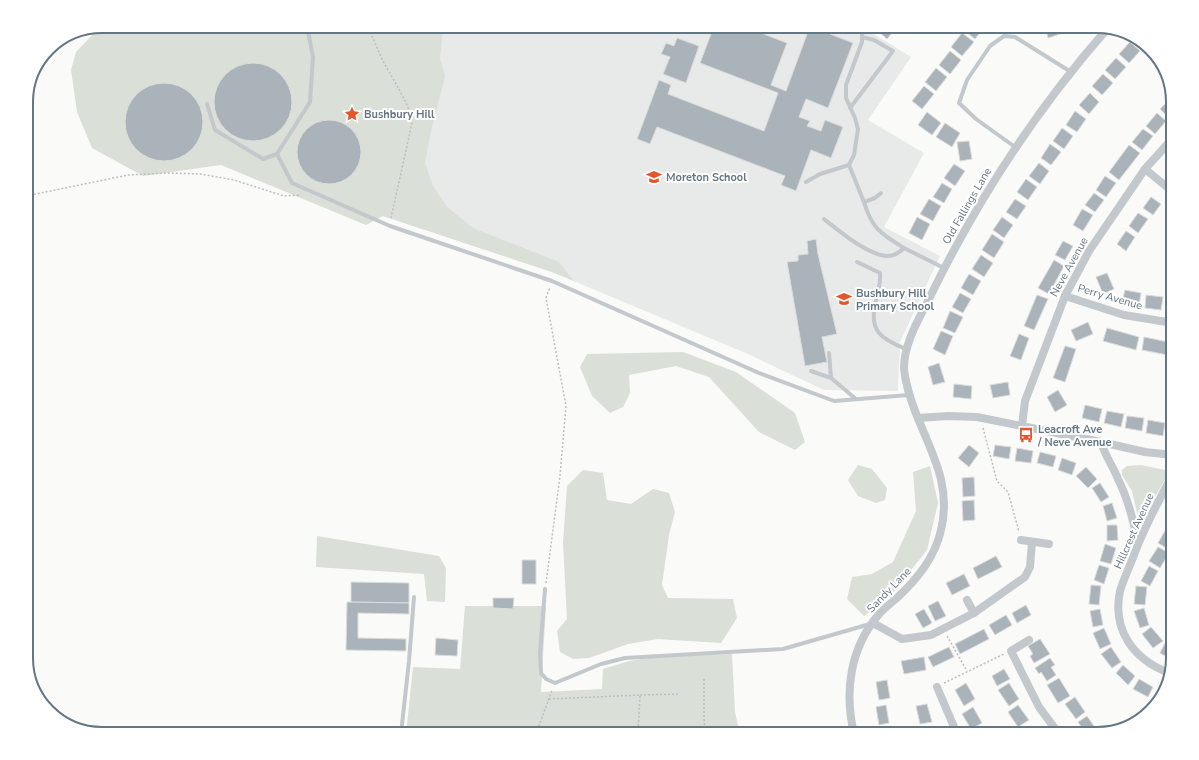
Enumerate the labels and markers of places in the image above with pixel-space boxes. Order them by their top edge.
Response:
place icon: Bushbury Hill [343,105,361,123]
place label: Bushbury Hill [364,107,435,122]
school or university icon: Moreton School [645,168,663,186]
place label: Moreton School [666,170,747,185]
place label: Bushbury Hill Primary School [856,286,934,314]
school or university icon: Bushbury Hill Primary School [835,290,853,308]
place label: Leacroft Ave / Neve Avenue [1037,422,1111,450]
bus stop icon: Leacroft Ave / Neve Avenue [1017,426,1035,444]

